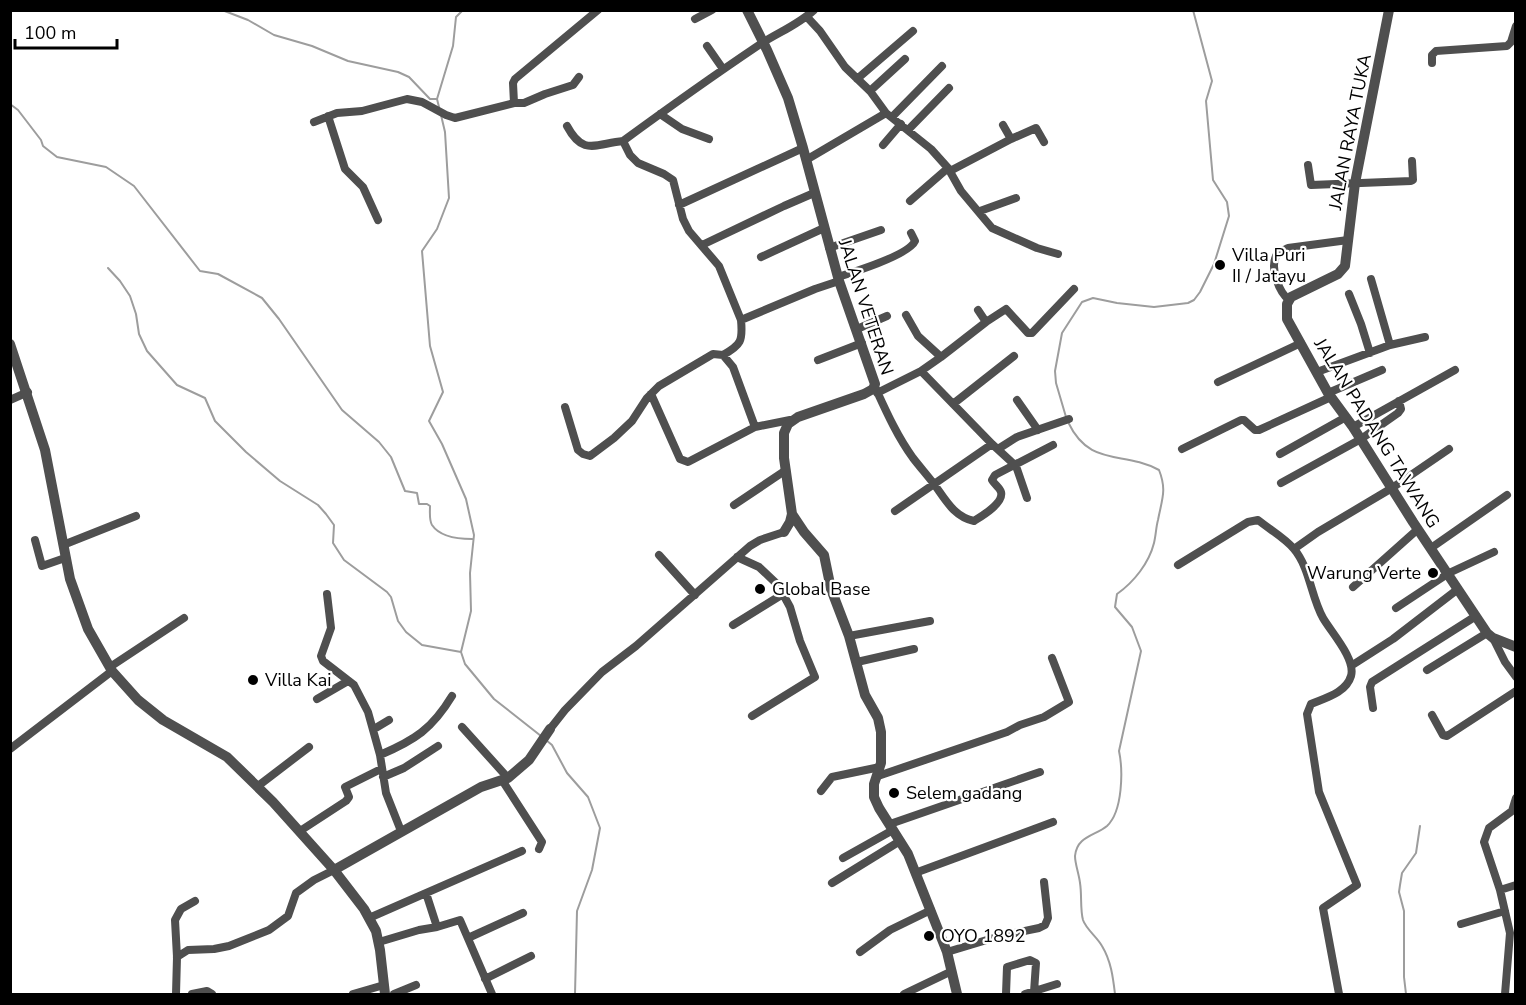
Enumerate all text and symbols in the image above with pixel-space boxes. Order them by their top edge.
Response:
scale bar [15,12,117,50]
text: 100 m [24,21,76,45]
street label: JALAN RAYA TUKA [1323,52,1377,213]
street label: JALAN VETERAN [832,235,899,378]
place label: Villa Puri II / Jatayu [1231,243,1306,288]
marker: Villa Puri II / Jatayu [1213,258,1227,272]
street label: JALAN PADANG TAWANG [1308,333,1445,533]
place label: Warung Verte [1307,561,1421,585]
marker: Warung Verte [1426,566,1440,580]
place label: Global Base [772,577,870,601]
marker: Global Base [753,582,767,596]
place label: Villa Kai [264,668,331,692]
marker: Villa Kai [246,673,260,687]
place label: Selem gadang [906,781,1022,805]
marker: Selem gadang [887,786,901,800]
place label: OYO 1892 [941,924,1026,948]
marker: OYO 1892 [922,929,936,943]

